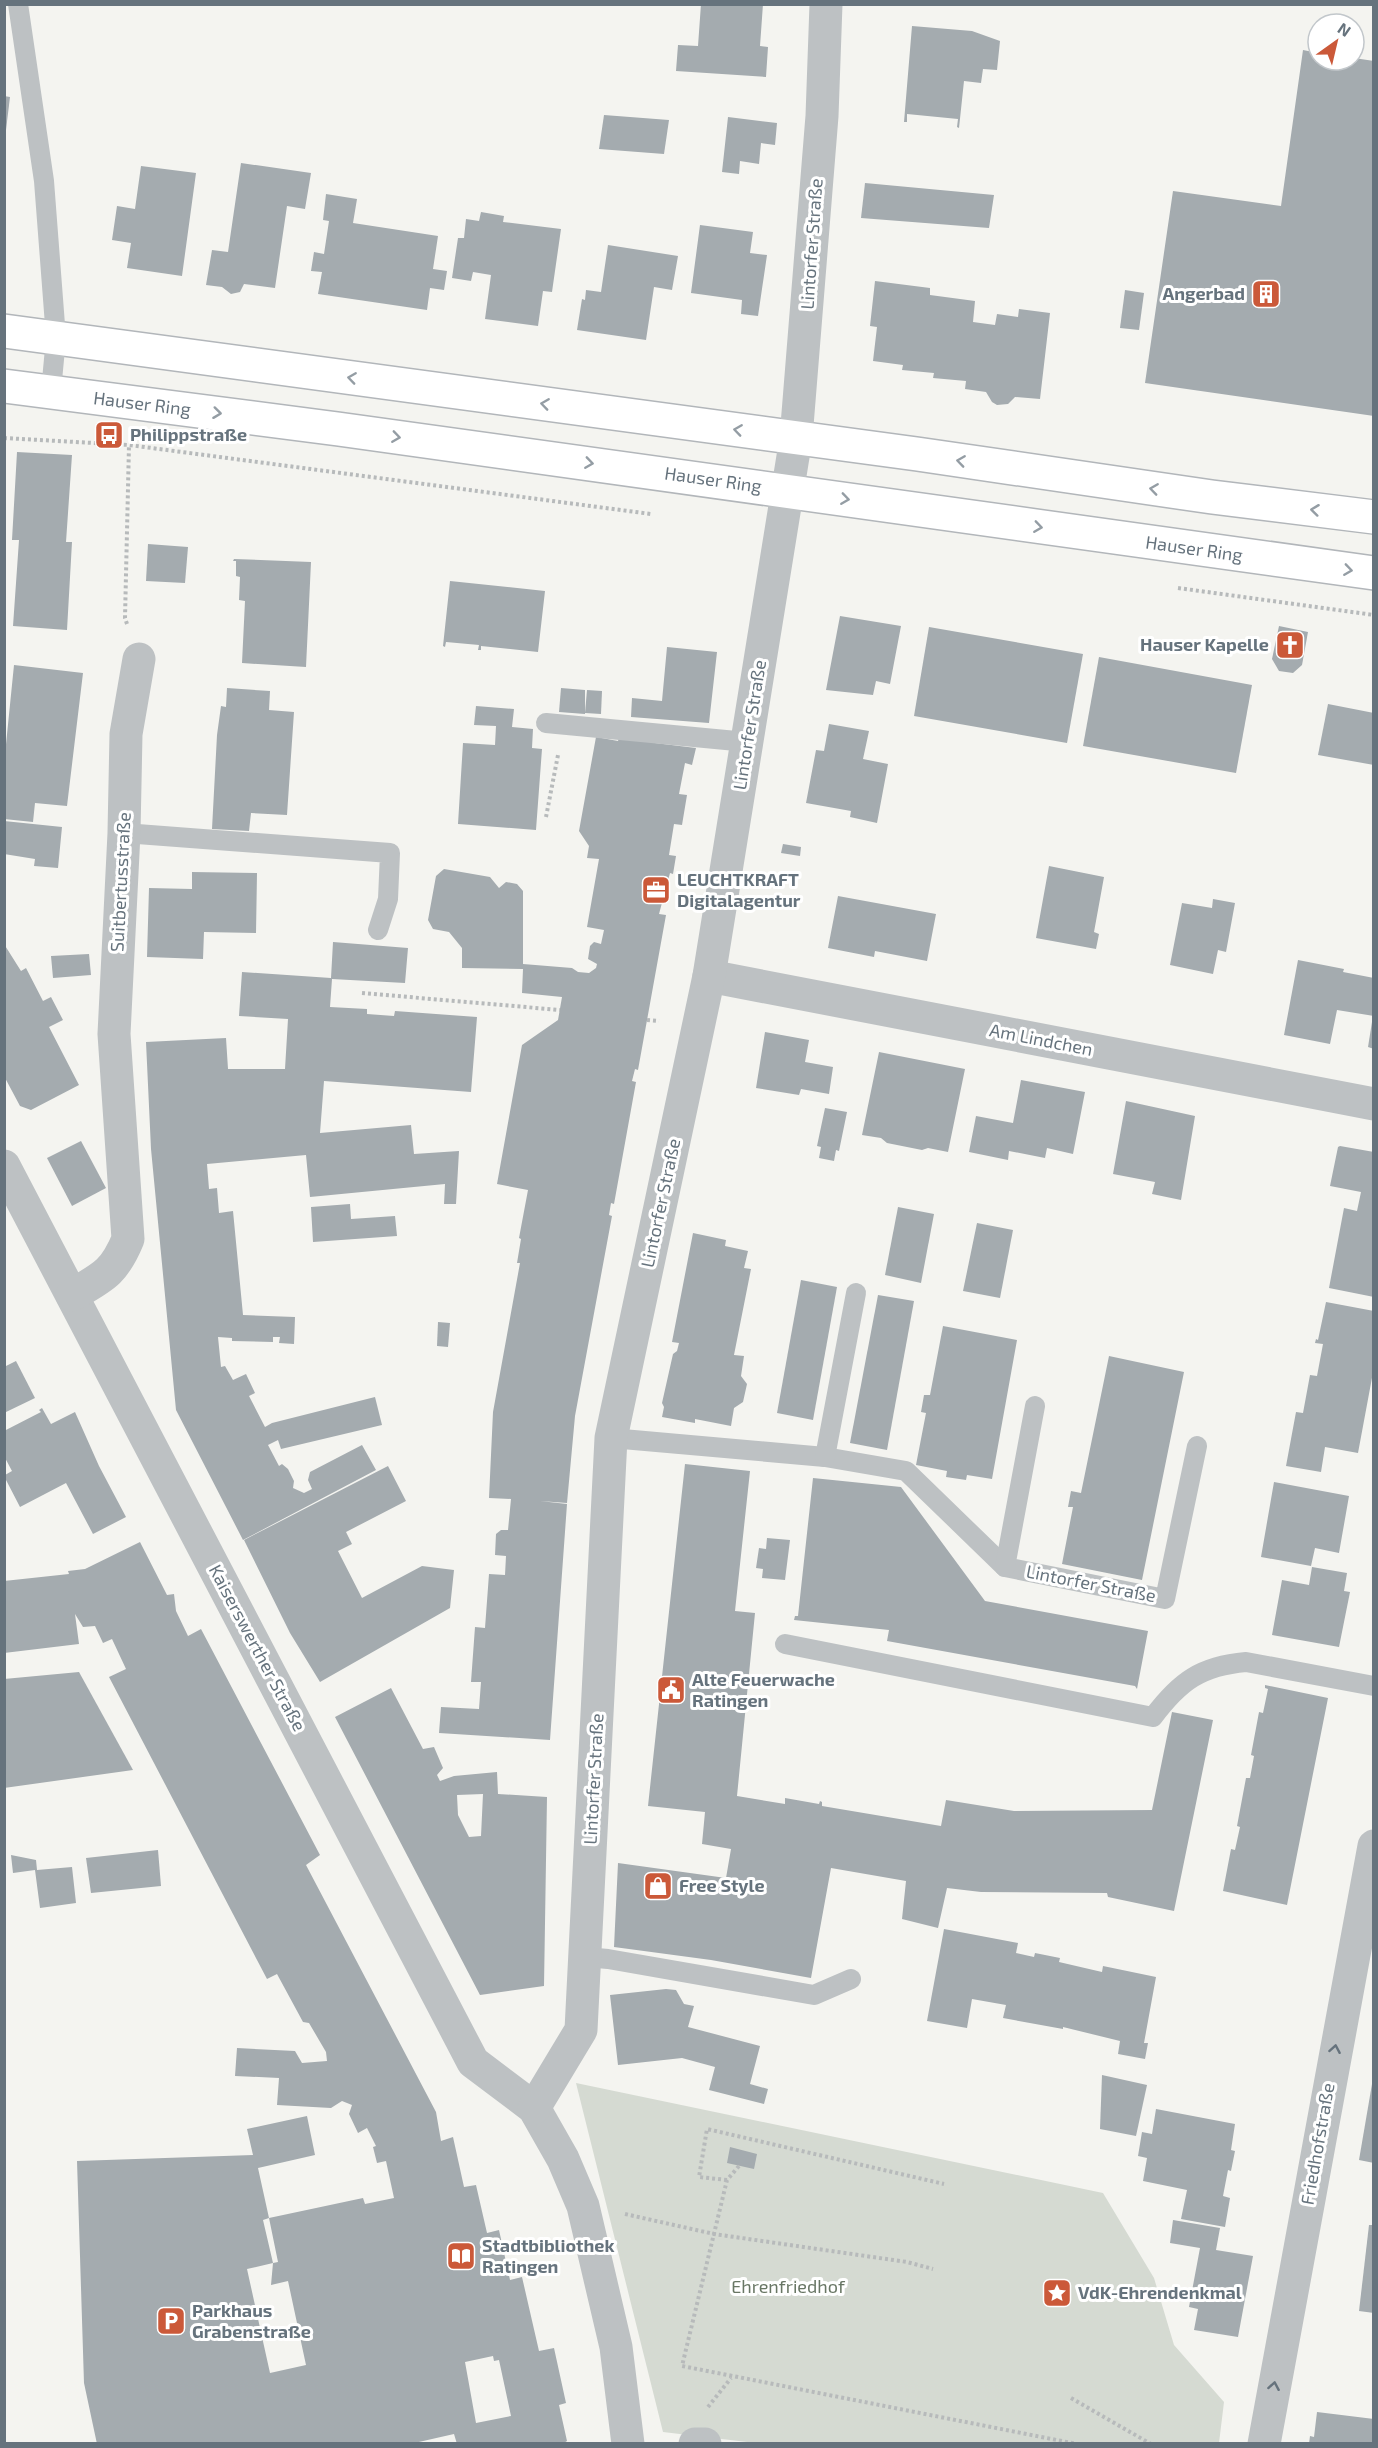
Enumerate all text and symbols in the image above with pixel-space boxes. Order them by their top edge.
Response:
north arrow [1306,12,1366,72]
text: N [1335,18,1355,40]
street label: Lintorfer Straße [795,178,827,310]
building icon: Angerbad [1250,278,1282,310]
place label: Angerbad [1163,282,1245,304]
one-way arrow [347,372,356,384]
street label: Hauser Ring [92,386,192,420]
one-way arrow [540,398,550,410]
one-way arrow [213,406,222,419]
bus stop icon: Philippstraße [93,419,125,451]
place label: Philippstraße [130,423,247,445]
one-way arrow [734,424,743,437]
one-way arrow [391,430,401,442]
one-way arrow [957,455,966,467]
one-way arrow [585,457,594,469]
street label: Hauser Ring [663,461,763,497]
one-way arrow [1150,483,1159,495]
one-way arrow [841,493,850,505]
one-way arrow [1311,505,1320,517]
one-way arrow [1034,520,1043,532]
street label: Hauser Ring [1144,530,1244,566]
one-way arrow [1343,563,1353,575]
church icon: Hauser Kapelle [1274,629,1306,661]
place label: Hauser Kapelle [1140,633,1269,655]
street label: Lintorfer Straße [728,658,770,791]
street label: Suitbertusstraße [105,811,135,952]
place label: LEUCHTKRAFT Digitalagentur [677,868,801,911]
office icon: LEUCHTKRAFT Digitalagentur [640,874,672,906]
street label: Am Lindchen [988,1018,1095,1060]
street label: Lintorfer Straße [636,1136,684,1269]
street label: Lintorfer Straße [1025,1560,1158,1606]
street label: Kaiserswerther Straße [205,1561,311,1735]
place label: Alte Feuerwache Ratingen [692,1668,835,1711]
public building icon: Alte Feuerwache Ratingen [655,1674,687,1706]
street label: Lintorfer Straße [579,1713,607,1845]
shop icon: Free Style [642,1870,674,1902]
place label: Free Style [679,1874,765,1896]
one-way arrow [1328,2045,1341,2055]
street label: Friedhofstraße [1295,2081,1339,2207]
place label: Stadtbibliothek Ratingen [482,2234,614,2277]
library icon: Stadtbibliothek Ratingen [445,2240,477,2272]
park label: Ehrenfriedhof [731,2275,846,2297]
place icon: VdK-Ehrendenkmal [1041,2277,1073,2309]
place label: VdK-Ehrendenkmal [1078,2281,1242,2303]
place label: Parkhaus Grabenstraße [192,2299,311,2342]
parking icon: Parkhaus Grabenstraße [155,2305,187,2337]
one-way arrow [1267,2381,1280,2391]

